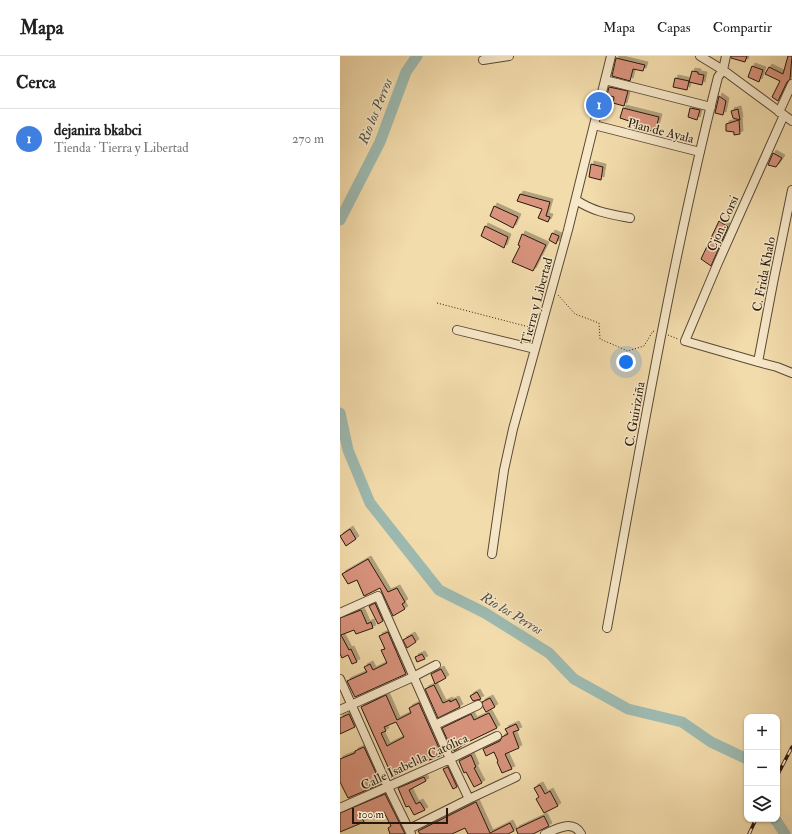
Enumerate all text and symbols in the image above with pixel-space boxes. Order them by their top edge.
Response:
text: Mapa [20,16,64,40]
text: Mapa [603,19,635,36]
text: Capas [657,19,691,36]
text: Compartir [713,19,772,36]
text: Cerca [16,72,56,93]
water label: Rio los Perros [354,75,397,147]
pin: 1 [586,90,612,120]
street label: Plan de Ayala [626,115,696,148]
text: dejanira bkabci [54,121,142,140]
text: 1 [27,131,31,147]
text: 270 m [292,131,324,147]
text: Tienda · Tierra y Libertad [54,140,189,156]
street label: Cjon. Corsi [704,193,742,254]
street label: C. Frida Khalo [749,235,779,313]
street label: Tierra y Libertad [518,255,557,347]
your location [616,352,636,372]
street label: C. Guiriziña [621,380,649,448]
water label: Rio los Perros [477,588,547,639]
map controls [744,714,780,822]
button: + [744,714,780,750]
street label: Calle Isabel la Católica [358,730,471,794]
button: − [744,750,780,786]
button: layers [744,786,780,822]
scale bar [352,806,448,825]
text: 100 m [358,808,384,821]

